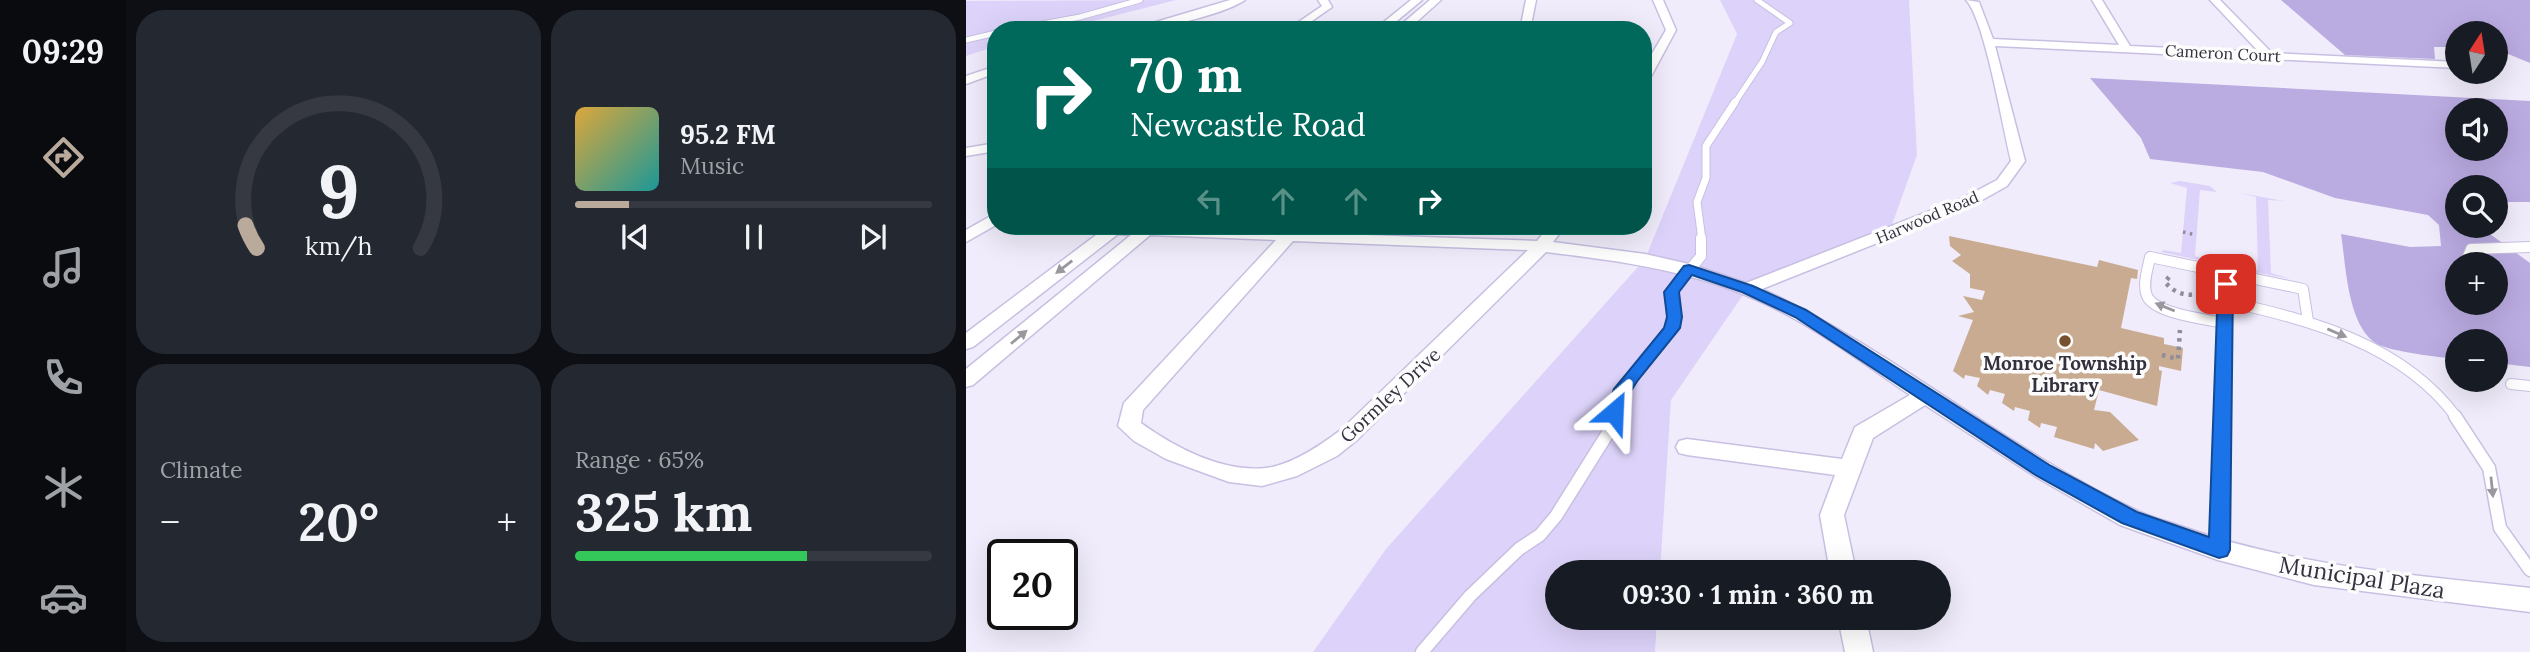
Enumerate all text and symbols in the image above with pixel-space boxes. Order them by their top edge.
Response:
north arrow [2445,21,2508,84]
map controls [2445,21,2508,392]
text: 09:29 [22,31,104,72]
street label: Cameron Court [2165,40,2282,66]
text: 70 m [1130,43,1242,105]
icon: right [1015,49,1106,140]
button: sound [2445,98,2508,161]
text: Newcastle Road [1130,104,1366,145]
text: 95.2 FM [680,118,776,151]
icon: directions [39,133,88,182]
text: 9 [318,145,359,238]
text: Music [680,151,744,180]
button: search [2445,175,2508,238]
icon: left [1191,182,1229,220]
icon: ahead [1264,182,1302,220]
icon: ahead [1337,182,1375,220]
icon: right [1410,182,1448,220]
street label: Harwood Road [1873,186,1982,248]
icon: previous [616,218,654,256]
icon: pause [735,218,773,256]
icon: next [854,218,892,256]
text: km/h [305,230,372,262]
icon: music [39,243,88,292]
button: + [2445,252,2508,315]
pin [2196,254,2256,314]
one-way arrow [1055,260,1073,274]
icon: arrive [2207,265,2245,303]
one-way arrow [2154,302,2175,313]
one-way arrow [2327,328,2348,339]
button: − [2445,329,2508,392]
one-way arrow [1010,330,1027,345]
marker: Monroe Township Library [2057,333,2073,349]
street label: Gormley Drive [1335,342,1445,448]
place label: Monroe Township Library [1983,351,2147,397]
icon: phone [39,353,88,402]
position arrow [1577,375,1651,449]
text: Range · 65% [575,445,704,474]
text: Climate [160,455,242,484]
icon: climate [39,463,88,512]
one-way arrow [2487,476,2498,498]
text: 325 km [575,479,752,545]
text: 20° [298,489,379,555]
text: − [160,498,180,546]
text: + [497,498,517,546]
speed limit sign: 20 [987,539,1078,630]
street label: Municipal Plaza [2277,550,2447,604]
icon: car [39,573,88,622]
text: 09:30 · 1 min · 360 m [1622,578,1874,611]

